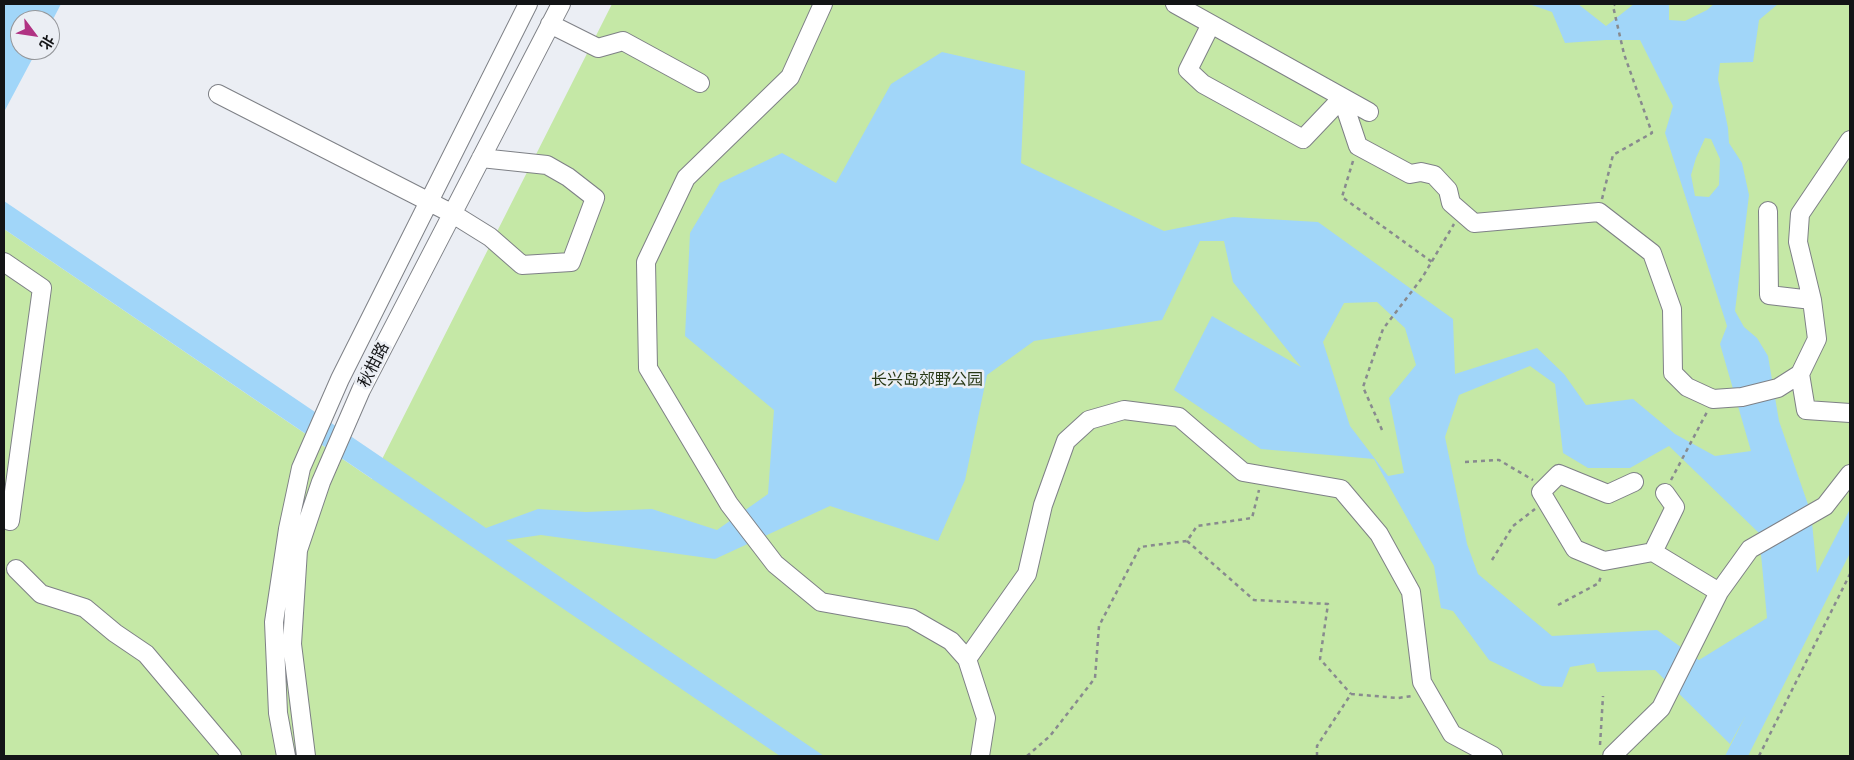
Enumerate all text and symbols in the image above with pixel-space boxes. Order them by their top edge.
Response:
north arrow [10,10,60,60]
text: 北 [36,32,58,53]
street label: 秋柑路 [355,339,393,391]
park label: 长兴岛郊野公园 [871,370,983,390]

